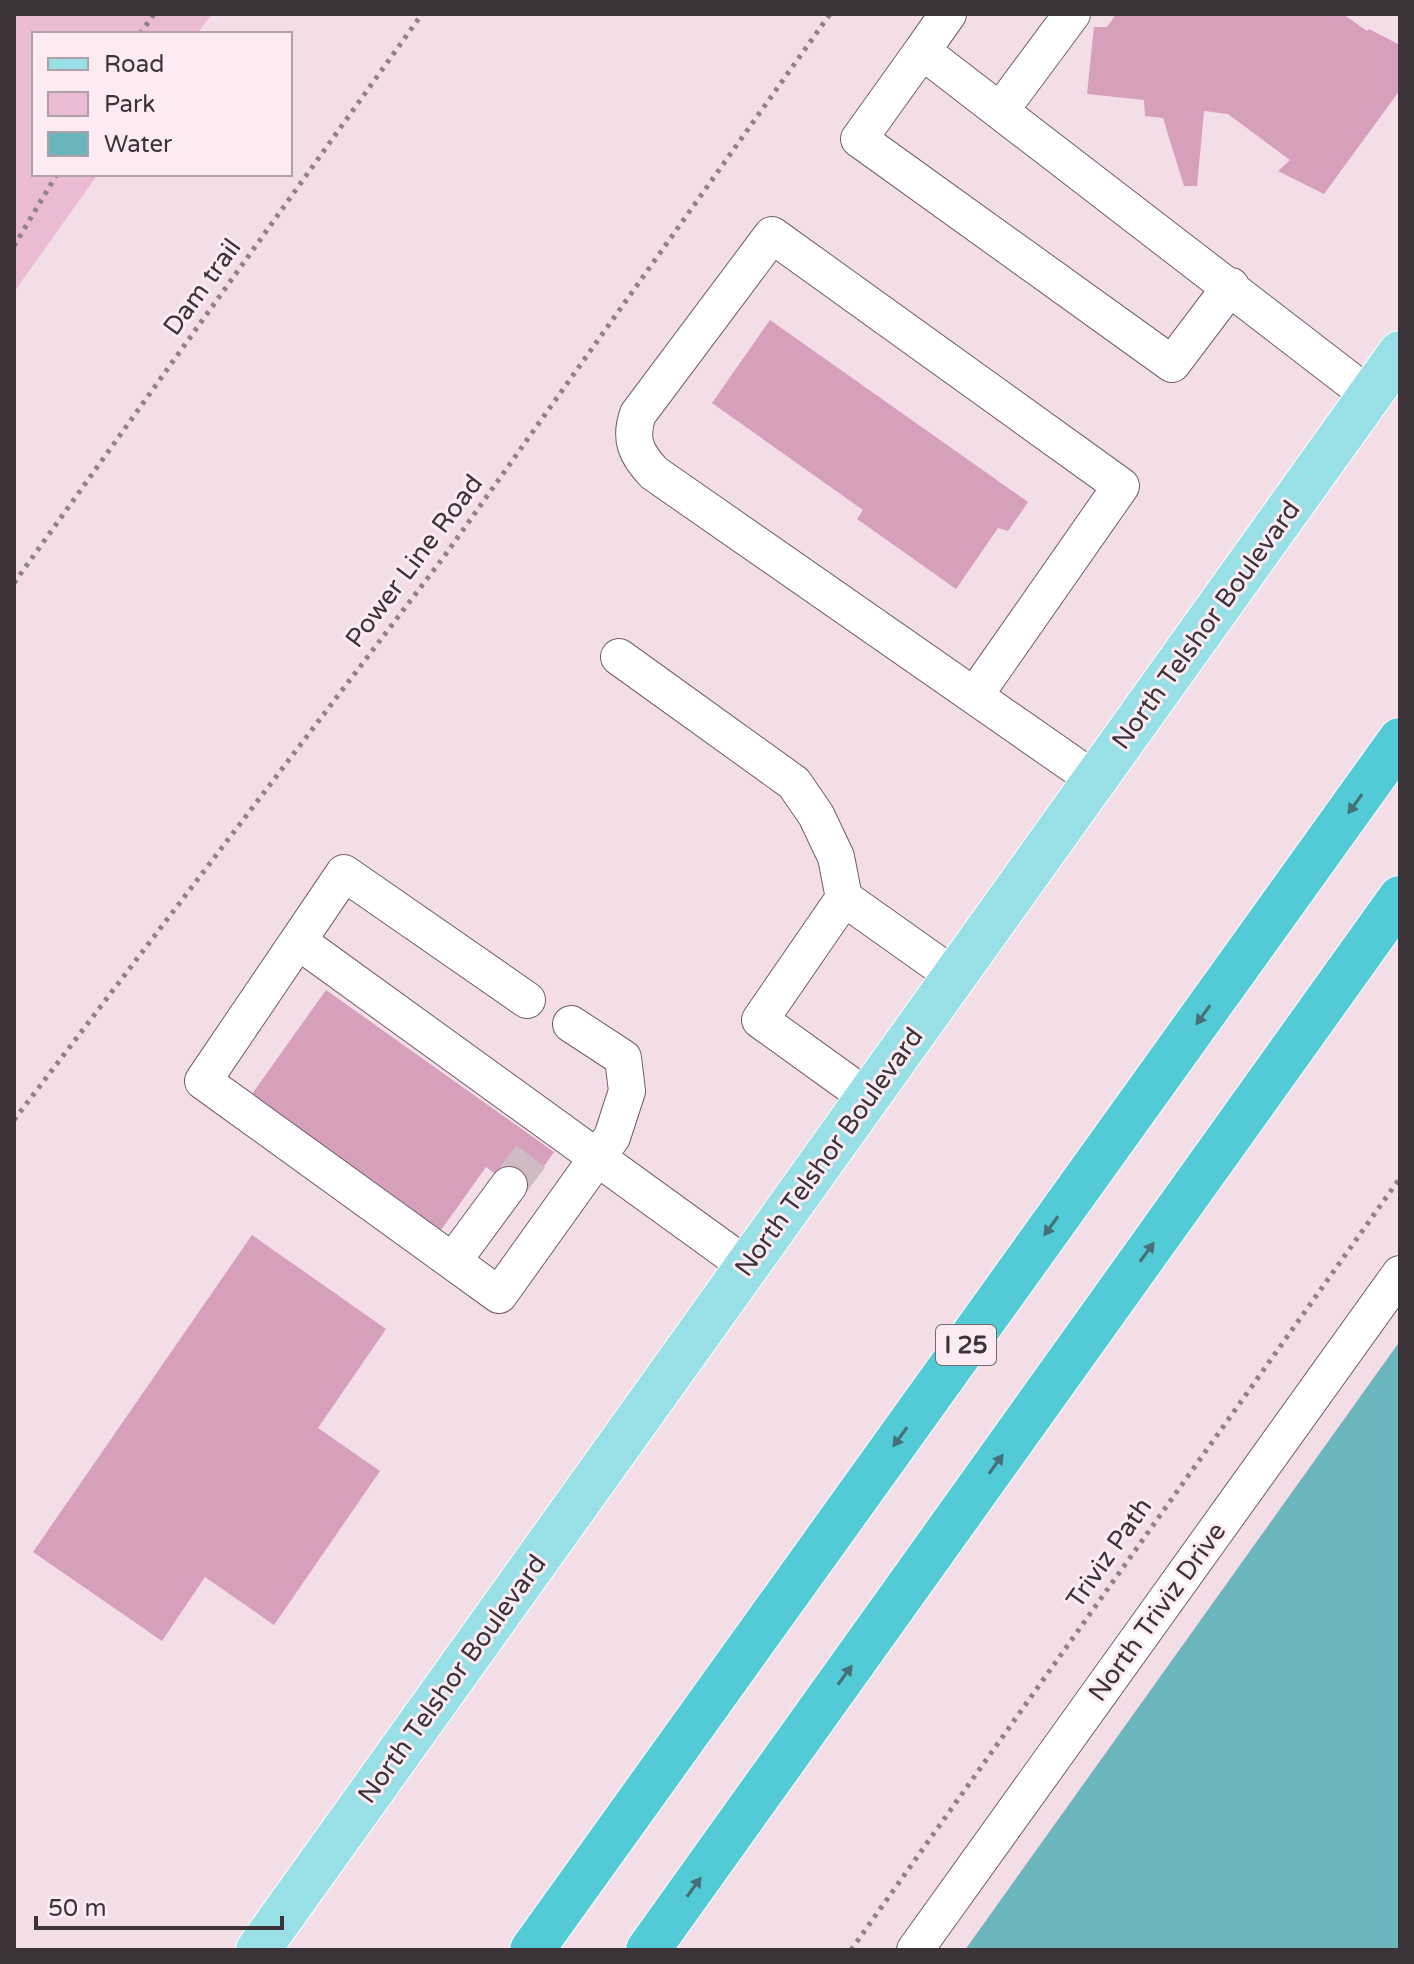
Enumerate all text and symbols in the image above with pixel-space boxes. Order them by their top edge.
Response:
legend [32,32,292,176]
text: Road [104,50,164,79]
text: Park [104,90,155,119]
text: Water [104,130,173,159]
street label: Dam trail [157,233,247,341]
street label: Power Line Road [339,468,489,654]
street label: North Telshor Boulevard [1105,495,1307,755]
one-way arrow [1347,793,1363,814]
one-way arrow [1195,1004,1211,1026]
street label: North Telshor Boulevard [728,1022,930,1282]
one-way arrow [1044,1216,1059,1237]
one-way arrow [1139,1241,1155,1263]
road number: I 25 [936,1325,996,1365]
one-way arrow [892,1427,908,1448]
one-way arrow [988,1453,1003,1474]
street label: Triviz Path [1060,1492,1158,1614]
street label: North Triviz Drive [1082,1517,1232,1707]
street label: North Telshor Boulevard [351,1549,553,1809]
one-way arrow [837,1664,853,1686]
one-way arrow [685,1876,701,1897]
scale bar [36,1880,282,1930]
text: 50 m [48,1894,106,1923]

